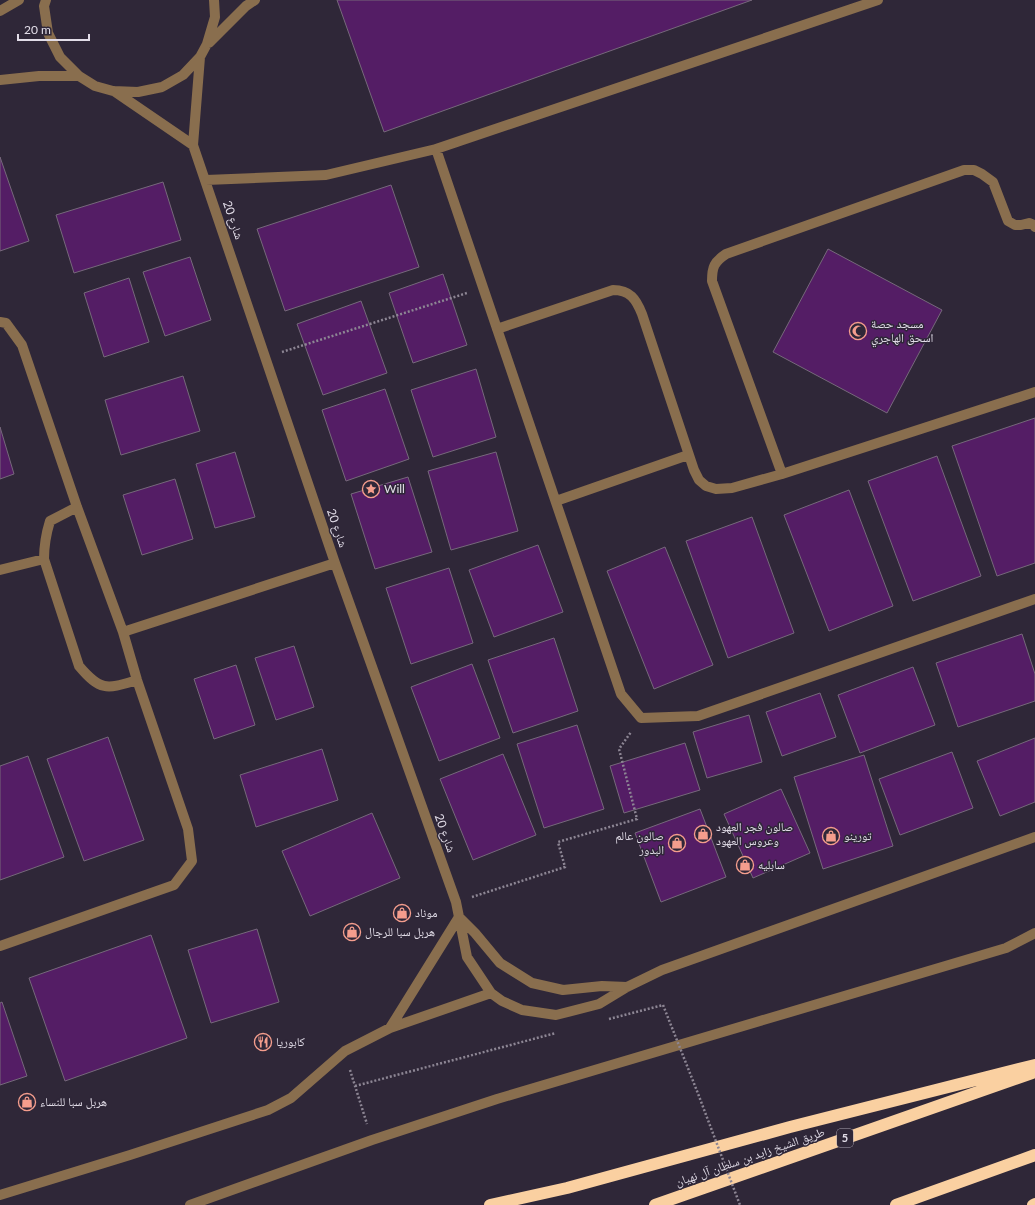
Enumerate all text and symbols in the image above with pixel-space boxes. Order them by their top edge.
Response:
scale bar [18,16,89,42]
text: 20 m [24,22,51,37]
street label: شارع 20 [219,199,247,242]
place label: مسجد حصة اسحق الهاجري [871,316,934,348]
mosque icon: مسجد حصة اسحق الهاجري [848,321,868,341]
place icon: Will [361,479,381,499]
place label: Will [384,481,405,496]
street label: شارع 20 [323,507,351,550]
street label: شارع 20 [431,812,459,855]
place label: صالون فجر العهود وعروس العهود [716,819,793,848]
shop icon: صالون فجر العهود وعروس العهود [693,824,713,844]
shop icon: تورينو [821,826,841,846]
place label: صالون عالم البدور [615,828,664,857]
place label: تورينو [844,828,872,843]
shop icon: صالون عالم البدور [667,833,687,853]
shop icon: سابليه [735,855,755,875]
place label: سابليه [758,857,785,872]
shop icon: موناد [392,903,412,923]
place label: موناد [415,905,437,920]
shop icon: هربل سبا للرجال [342,922,362,942]
place label: هربل سبا للرجال [365,924,435,939]
restaurant icon: كابوريا [253,1032,273,1052]
place label: كابوريا [276,1034,305,1049]
shop icon: هربل سبا للنساء [17,1092,37,1112]
place label: هربل سبا للنساء [40,1094,107,1109]
street label: طريق الشيخ زايد بن سلطان آل نهيان [673,1124,827,1190]
road number: 5 [837,1129,853,1147]

